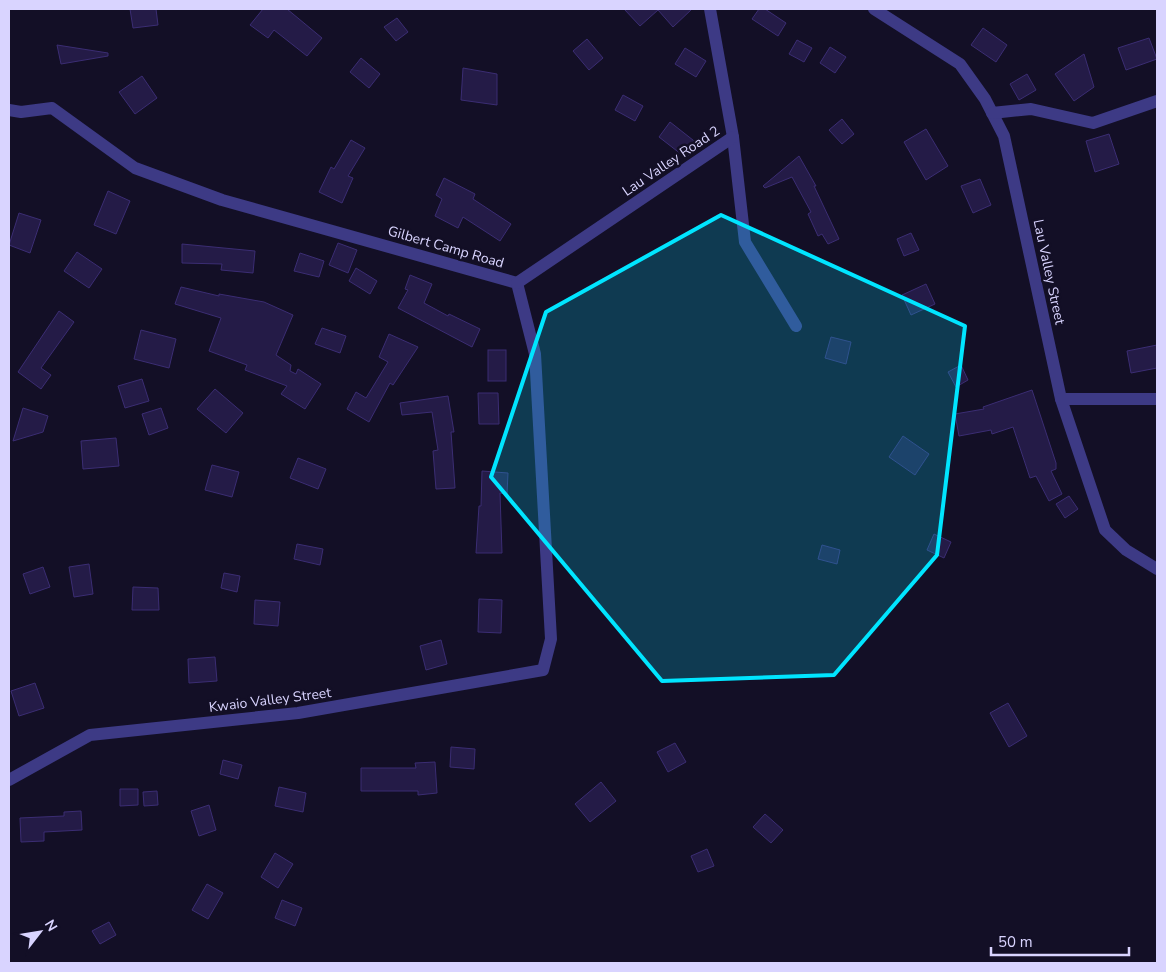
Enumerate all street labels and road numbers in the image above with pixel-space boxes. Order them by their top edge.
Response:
street label: Lau Valley Road 2 [619,121,723,201]
street label: Lau Valley Street [1029,218,1069,327]
street label: Gilbert Camp Road [386,221,506,273]
street label: Kwaio Valley Street [208,683,332,717]

